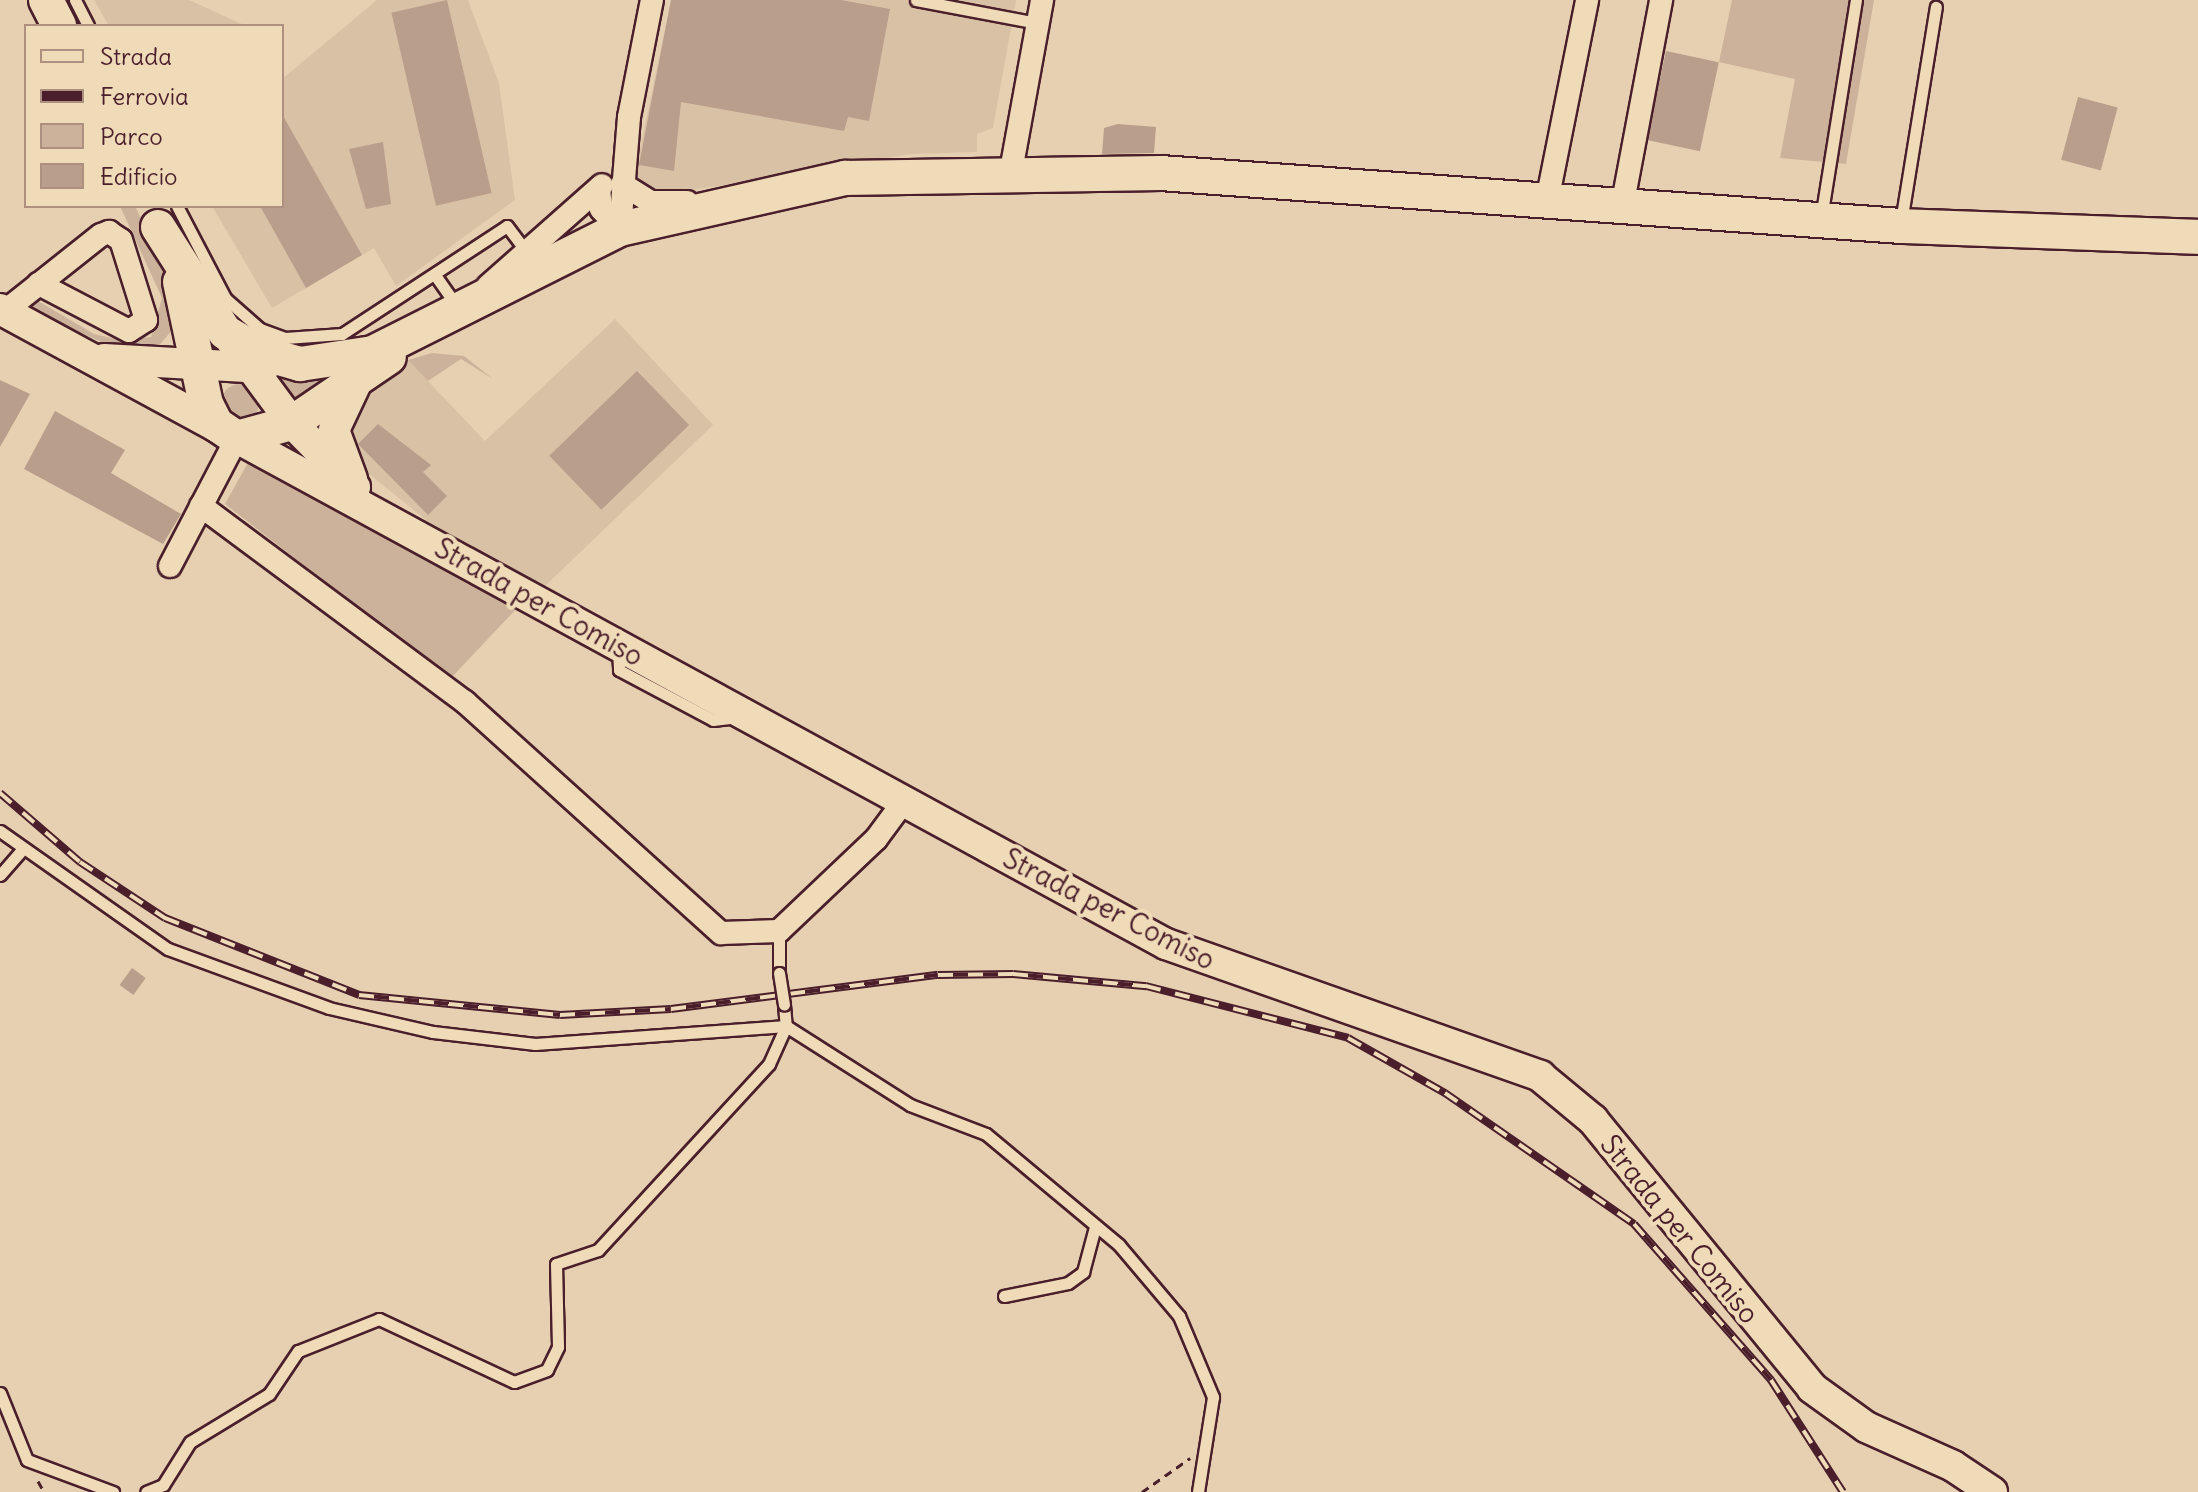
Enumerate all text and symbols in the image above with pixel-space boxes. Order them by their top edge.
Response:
legend [24,24,284,208]
text: Strada [100,41,172,71]
text: Ferrovia [100,81,189,111]
text: Parco [100,121,163,151]
text: Edificio [100,161,178,191]
street label: Strada per Comiso [429,531,649,673]
street label: Strada per Comiso [998,841,1220,977]
street label: Strada per Comiso [1594,1128,1766,1330]

